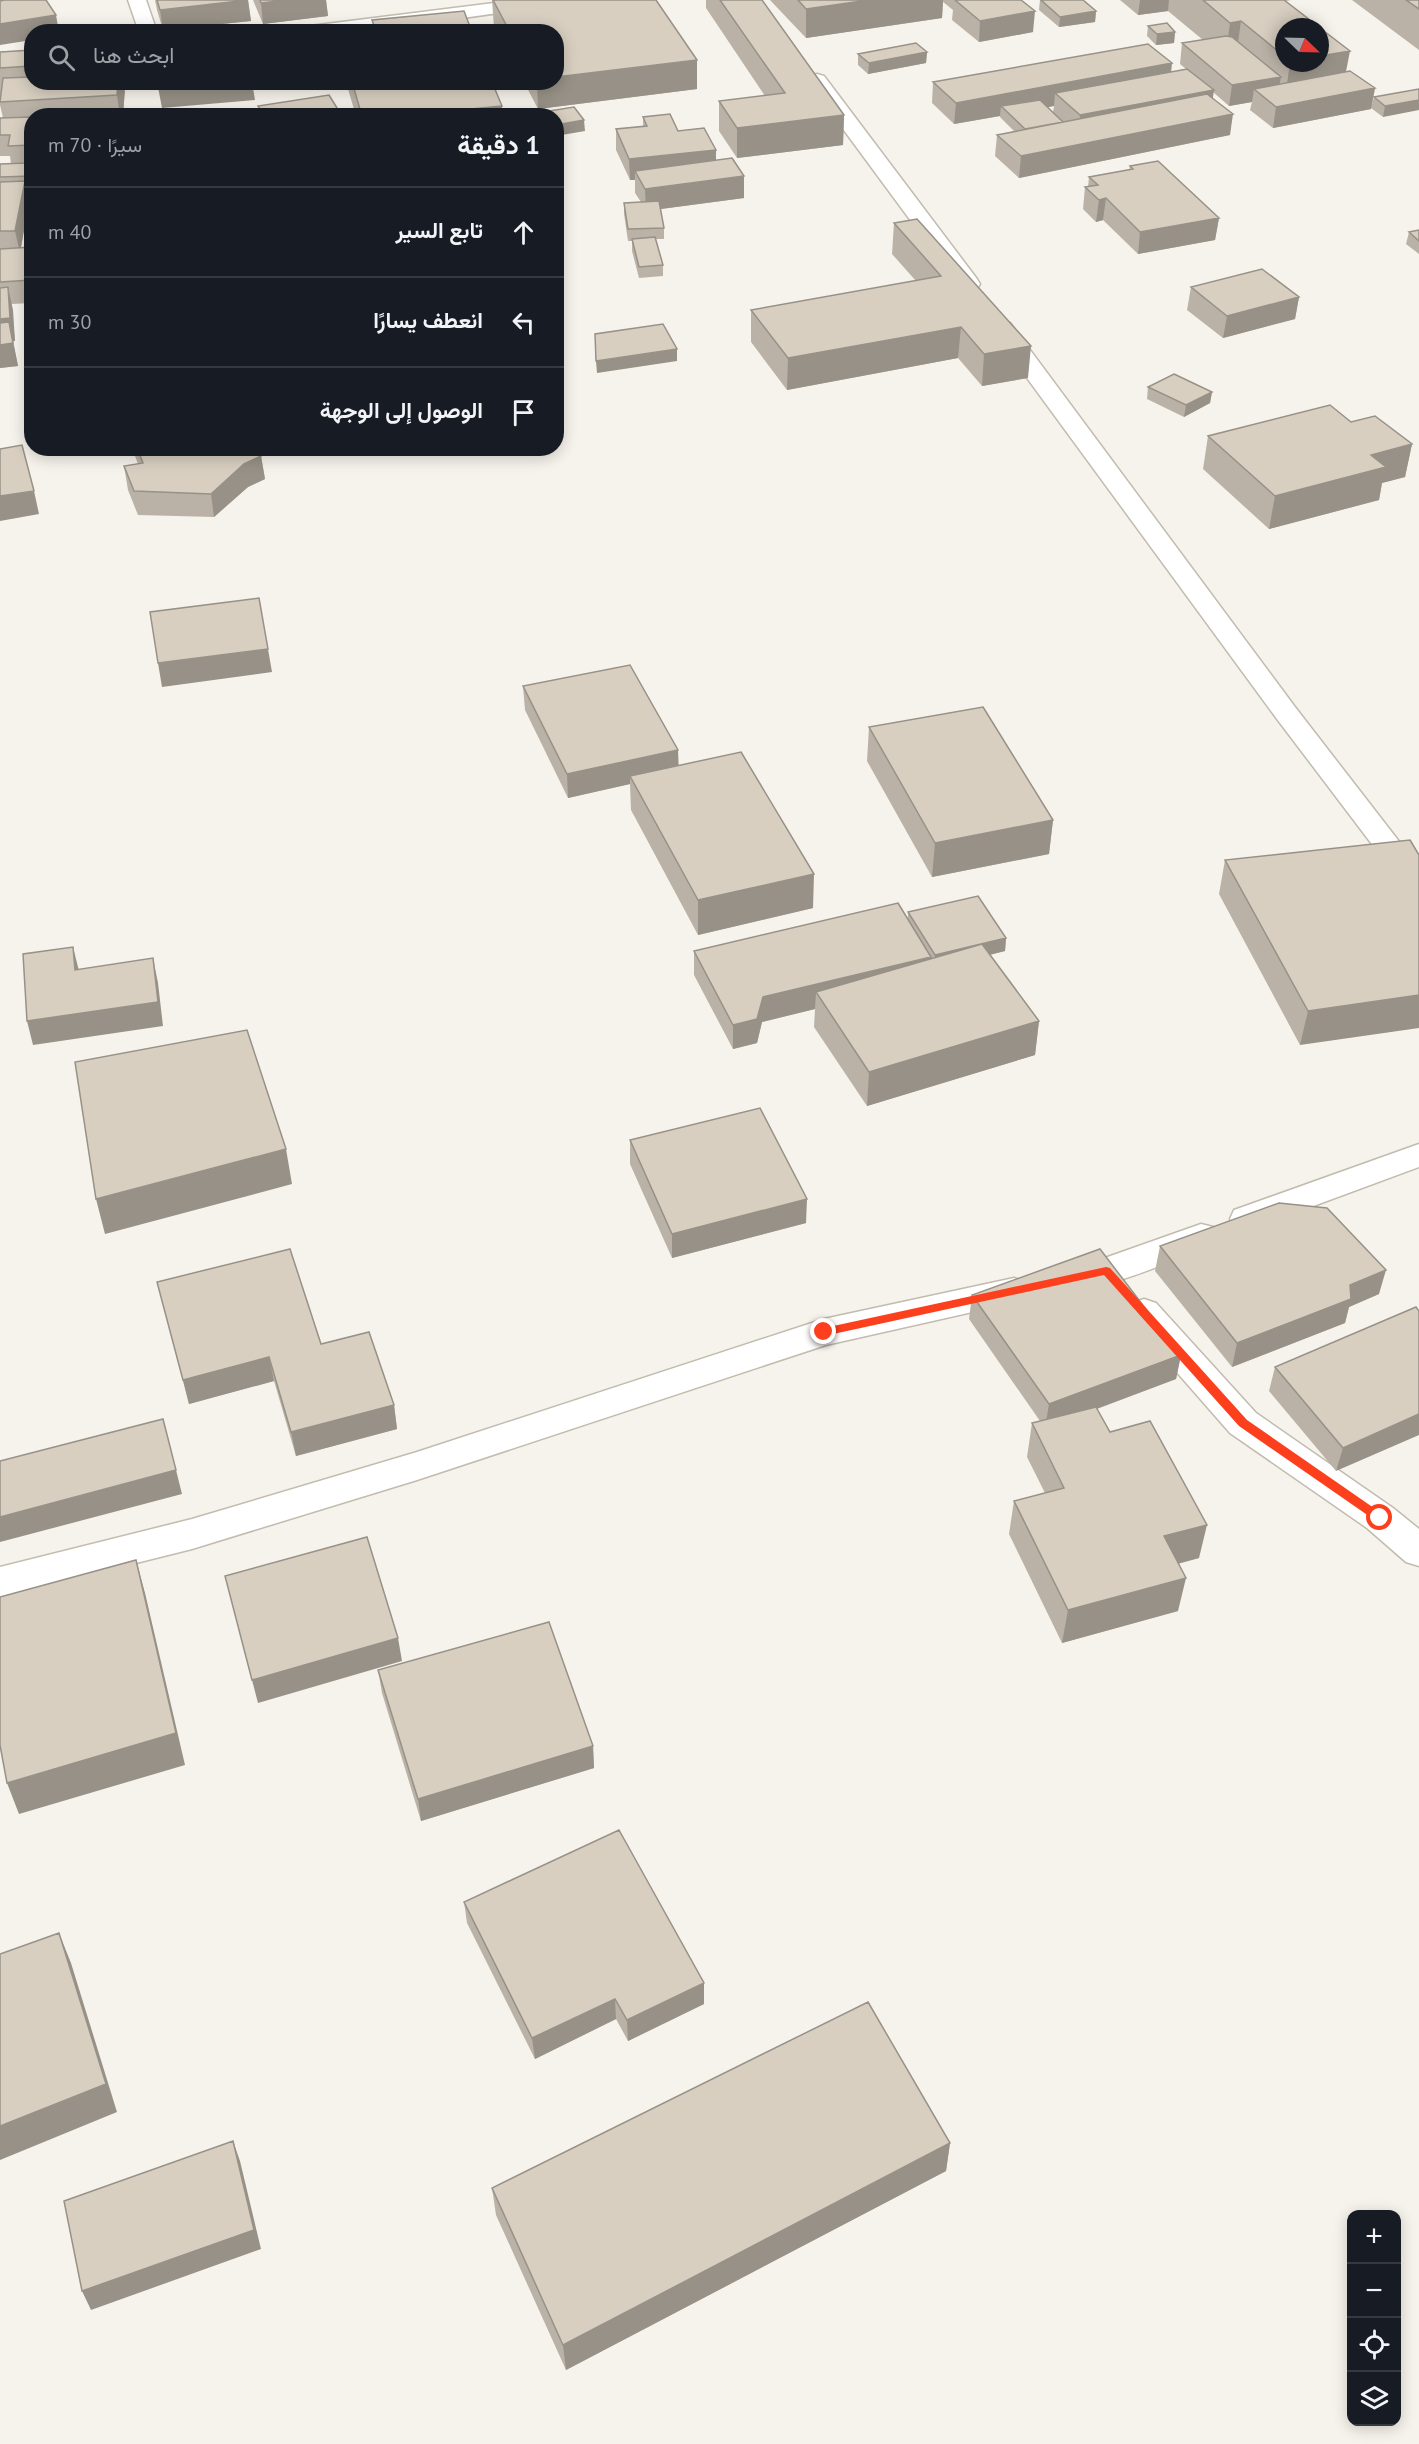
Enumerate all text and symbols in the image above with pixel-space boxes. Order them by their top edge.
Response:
north arrow [1275,18,1329,72]
search box [24,24,564,90]
icon: search [45,41,78,74]
text: ابحث هنا [93,41,174,69]
text: 1 دقيقة [457,128,540,161]
text: سيرًا · 70 m [48,132,142,158]
text: تابع السير [395,216,483,244]
icon: ahead [507,216,540,249]
text: 40 m [48,219,91,245]
text: انعطف يسارًا [373,306,483,334]
icon: left [507,306,540,339]
text: 30 m [48,309,91,335]
text: الوصول إلى الوجهة [320,396,483,424]
icon: arrive [507,396,540,429]
route end [810,1318,836,1344]
route start [1366,1504,1392,1530]
map controls [1347,2210,1401,2426]
button: + [1347,2210,1401,2264]
button: − [1347,2264,1401,2318]
button: locate [1347,2318,1401,2372]
button: layers [1347,2372,1401,2426]

